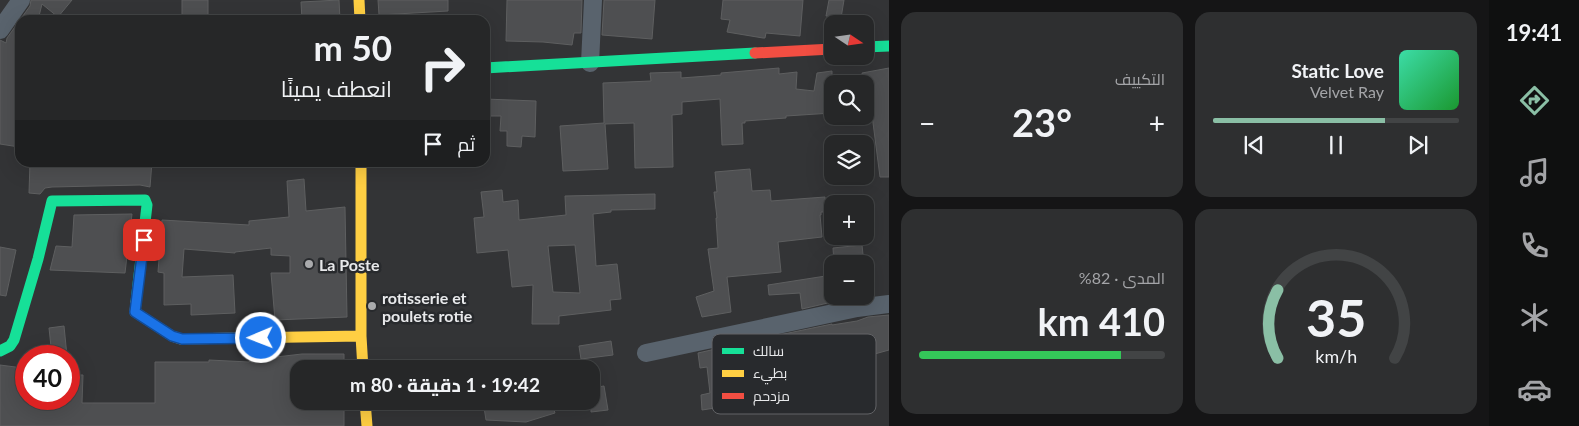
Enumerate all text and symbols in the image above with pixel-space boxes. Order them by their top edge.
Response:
north arrow [824,15,874,65]
map controls [824,15,874,305]
text: 19:41 [1506,19,1562,46]
text: 50 m [314,26,392,68]
icon: right [410,35,475,100]
text: Static Love [1292,59,1384,82]
text: التكييف [1115,69,1165,88]
text: انعطف يمينًا [281,75,392,102]
button: search [824,75,874,125]
text: Velvet Ray [1310,82,1384,101]
icon: directions [1517,83,1552,118]
text: 23° [1012,99,1072,145]
text: − [919,106,935,140]
text: + [1149,106,1165,140]
icon: arrive [419,130,447,158]
icon: previous [1240,131,1268,159]
icon: pause [1322,131,1350,159]
icon: next [1404,131,1432,159]
text: ثم [457,132,475,155]
button: layers [824,135,874,185]
icon: music [1517,155,1552,190]
button: + [824,195,874,245]
pin [123,219,165,261]
icon: arrive [130,226,158,254]
icon: phone [1517,228,1552,263]
place label: La Poste [319,255,380,274]
button: − [824,255,874,305]
marker: La Poste [303,258,315,270]
text: المدى · 82% [1079,268,1165,287]
text: 35 [1306,286,1366,348]
place label: rotisserie et poulets rotie [382,288,473,325]
text: 410 km [1038,298,1165,344]
marker: rotisserie et poulets rotie [366,300,378,312]
icon: climate [1517,300,1552,335]
position arrow [234,311,286,363]
legend [712,334,876,414]
text: سالك [753,342,784,359]
speed limit sign: 40 [15,345,80,410]
text: km/h [1315,345,1357,367]
text: بطيء [753,364,787,385]
icon: car [1517,372,1552,407]
text: 19:42 · 1 دقيقة · 80 m [350,373,540,396]
text: مزدحم [753,387,790,406]

